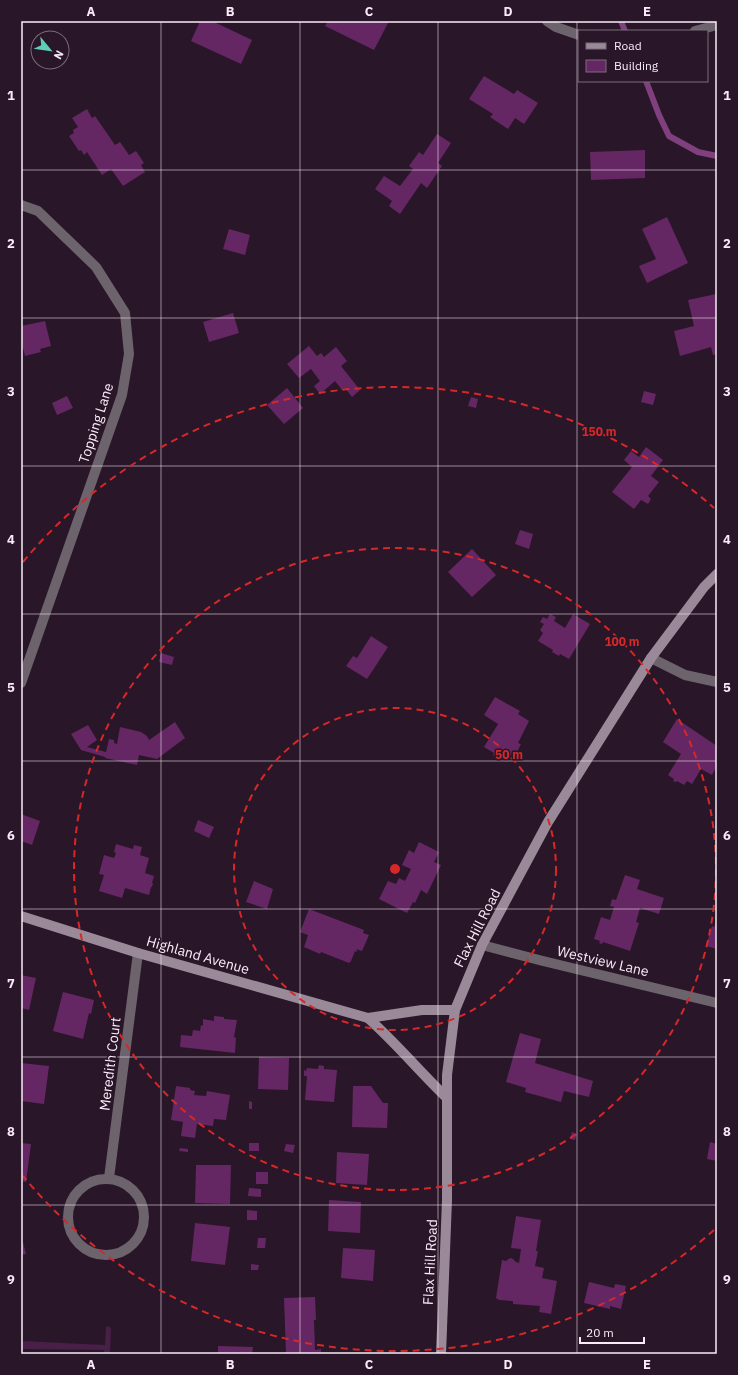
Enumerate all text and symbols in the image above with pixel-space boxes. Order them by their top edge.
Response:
text: A [87,3,96,20]
text: B [226,3,235,20]
text: C [365,3,374,20]
text: D [503,3,513,20]
text: E [643,3,651,20]
north arrow [30,30,70,70]
legend [578,30,708,82]
text: Road [614,38,642,53]
text: N [51,48,67,62]
text: Building [614,58,659,73]
text: 1 [7,87,15,104]
text: 1 [723,87,731,104]
text: 2 [7,235,15,252]
text: 2 [723,235,731,252]
street label: Topping Lane [75,380,118,465]
text: 3 [7,383,15,400]
text: 3 [723,383,731,400]
text: 150 m [581,424,617,439]
text: 4 [7,531,15,548]
text: 4 [723,531,731,548]
text: 100 m [604,634,640,649]
text: 5 [7,679,15,696]
text: 5 [723,679,731,696]
text: 50 m [495,747,523,762]
text: 6 [7,827,15,844]
text: 6 [723,827,731,844]
centre of rings [388,862,402,876]
street label: Flax Hill Road [449,886,505,970]
street label: Highland Avenue [144,932,252,978]
street label: Westview Lane [555,942,651,980]
text: 7 [7,975,15,992]
text: 7 [723,975,731,992]
street label: Meredith Court [95,1016,125,1112]
text: 8 [7,1123,15,1140]
text: 8 [723,1123,731,1140]
street label: Flax Hill Road [419,1219,441,1305]
text: 9 [7,1271,15,1288]
text: 9 [723,1271,731,1288]
scale bar [580,1319,644,1345]
text: 20 m [586,1325,614,1340]
text: A [87,1356,96,1373]
text: B [226,1356,235,1373]
text: C [365,1356,374,1373]
text: D [503,1356,513,1373]
text: E [643,1356,651,1373]

